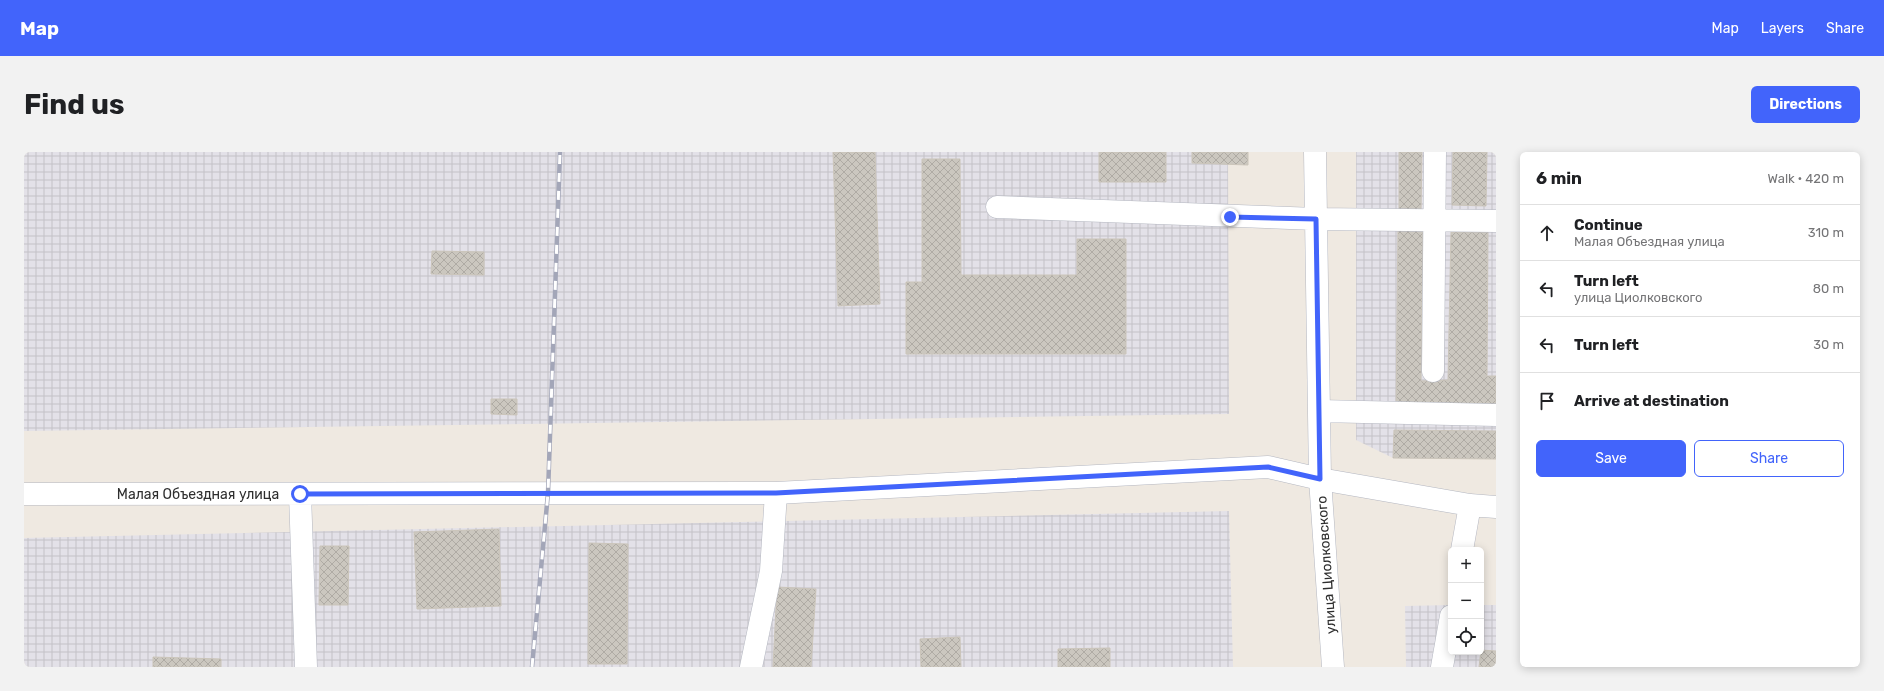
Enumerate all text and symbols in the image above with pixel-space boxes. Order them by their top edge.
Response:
text: Map [20,17,59,40]
text: Map [1712,20,1739,37]
text: Layers [1761,20,1804,37]
text: Share [1826,20,1864,37]
button: Directions [1751,86,1860,123]
text: Find us [24,88,124,121]
text: 6 min [1536,168,1582,188]
text: Walk · 420 m [1768,171,1844,186]
route end [1221,208,1239,226]
text: Continue [1574,216,1643,234]
icon: ahead [1536,222,1558,244]
text: 310 m [1808,225,1844,240]
text: Малая Объездная улица [1574,234,1725,249]
text: Turn left [1574,272,1639,290]
icon: left [1536,278,1558,300]
text: 80 m [1813,281,1844,296]
text: улица Циолковского [1574,290,1703,305]
icon: left [1536,334,1558,356]
text: Turn left [1574,336,1639,354]
text: 30 m [1813,337,1844,352]
icon: arrive [1536,390,1558,412]
text: Arrive at destination [1574,392,1729,410]
button: Save [1536,440,1686,477]
button: Share [1694,440,1844,477]
route start [291,485,309,503]
street label: Малая Объездная улица [117,486,279,503]
street label: улица Циолковского [1313,495,1340,635]
map controls [1448,547,1484,655]
button: + [1448,547,1484,583]
button: − [1448,583,1484,619]
button: locate [1448,619,1484,655]

